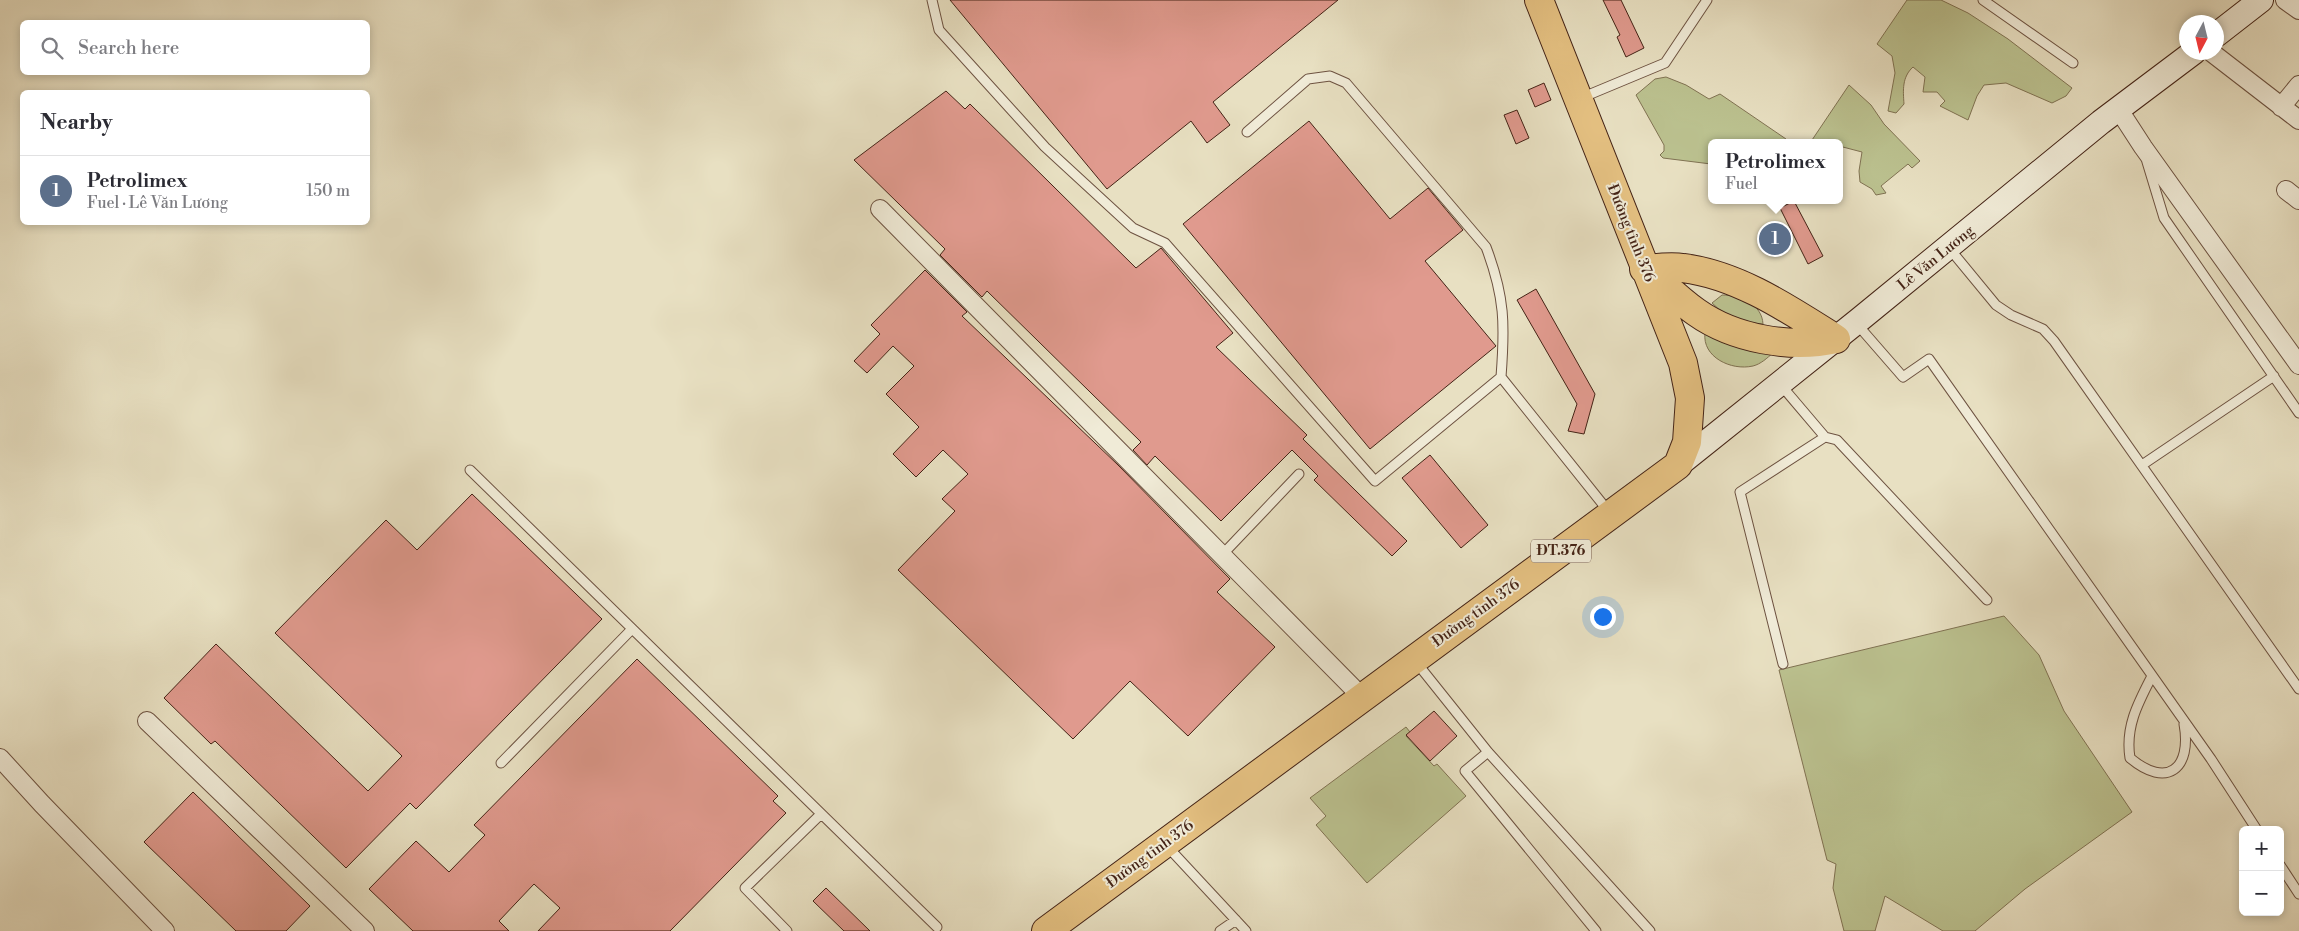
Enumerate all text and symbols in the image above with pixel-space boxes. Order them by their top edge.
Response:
north arrow [2179,15,2224,60]
search box [20,20,370,75]
icon: search [38,34,66,62]
text: Search here [78,36,179,60]
text: Nearby [40,110,113,136]
popup [1708,139,1843,204]
text: Petrolimex [1725,150,1826,174]
text: Petrolimex [87,169,188,193]
text: Fuel [1725,174,1758,194]
text: 1 [52,181,60,201]
text: 150 m [306,181,350,201]
street label: Đường tỉnh 376 [1603,181,1659,285]
text: Fuel · Lê Văn Lương [87,193,228,213]
pin: 1 [1759,220,1791,258]
street label: Lê Văn Lương [1894,221,1978,295]
road number: ĐT.376 [1531,540,1591,562]
street label: Đường tỉnh 376 [1428,575,1524,651]
your location [1590,604,1616,630]
street label: Đường tỉnh 376 [1102,816,1198,892]
map controls [2239,826,2284,916]
button: + [2239,826,2284,871]
button: − [2239,871,2284,916]

